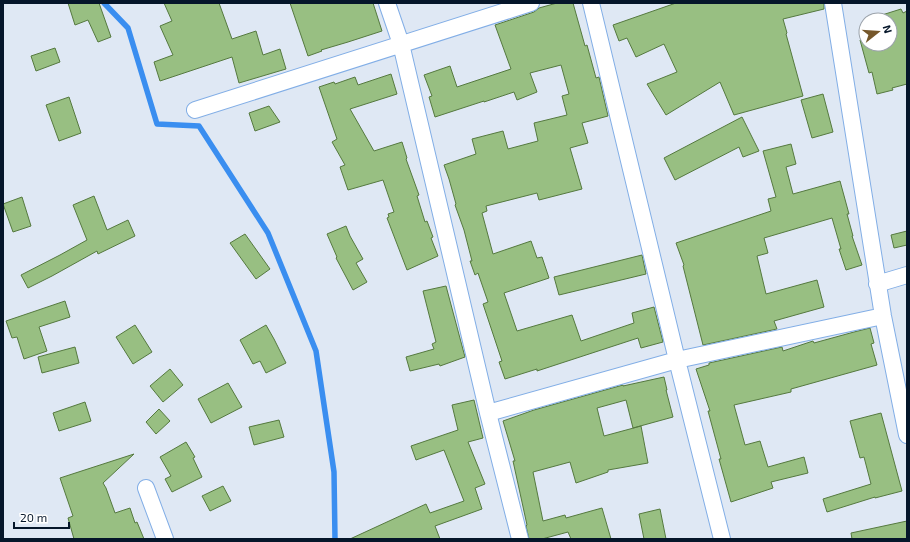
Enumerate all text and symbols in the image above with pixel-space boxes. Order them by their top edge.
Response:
north arrow [858,12,898,52]
text: N [881,23,895,35]
scale bar [14,504,69,530]
text: 20 m [20,510,47,524]

